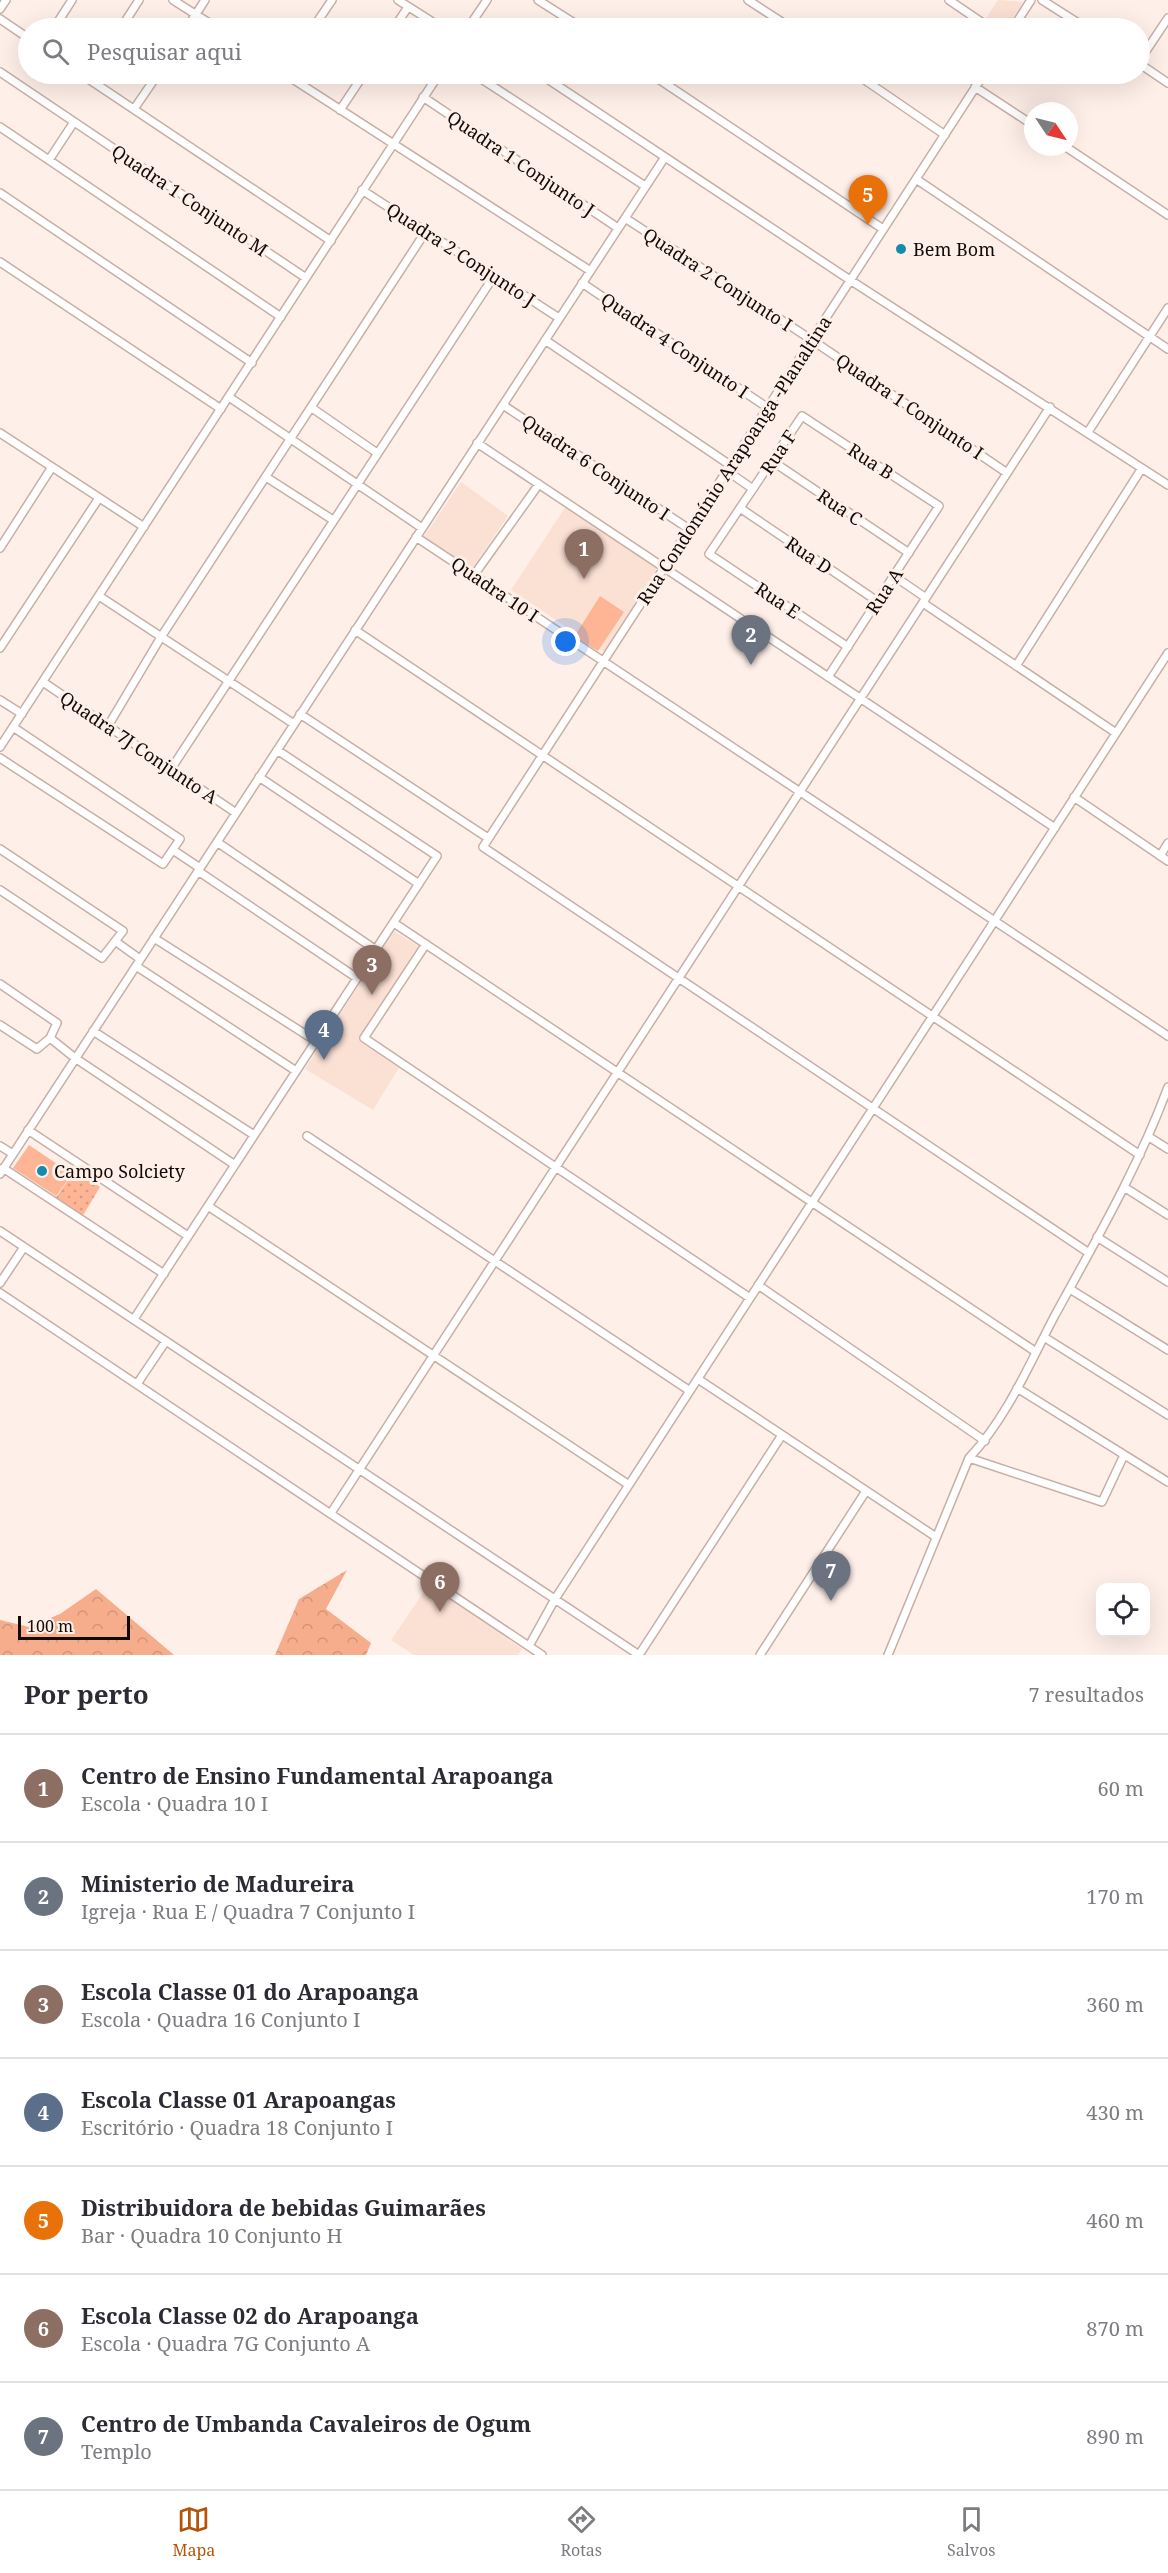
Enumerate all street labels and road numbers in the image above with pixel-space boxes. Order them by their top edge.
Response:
street label: Quadra 1 Conjunto J [443,105,599,221]
street label: Quadra 1 Conjunto M [107,139,273,261]
street label: Quadra 2 Conjunto J [382,197,540,311]
street label: Quadra 2 Conjunto I [639,222,797,336]
street label: Quadra 4 Conjunto I [597,287,753,403]
street label: Rua Condomínio Arapoanga -Planaltina [631,311,837,609]
street label: Quadra 1 Conjunto I [832,348,988,464]
street label: Quadra 6 Conjunto I [518,409,674,525]
street label: Rua F [754,425,802,479]
street label: Rua B [844,437,898,485]
street label: Rua C [813,483,867,531]
street label: Rua D [781,531,837,579]
street label: Quadra 10 I [447,551,543,627]
street label: Rua A [860,563,908,619]
street label: Rua E [751,576,805,624]
street label: Quadra 7J Conjunto A [55,685,223,809]

